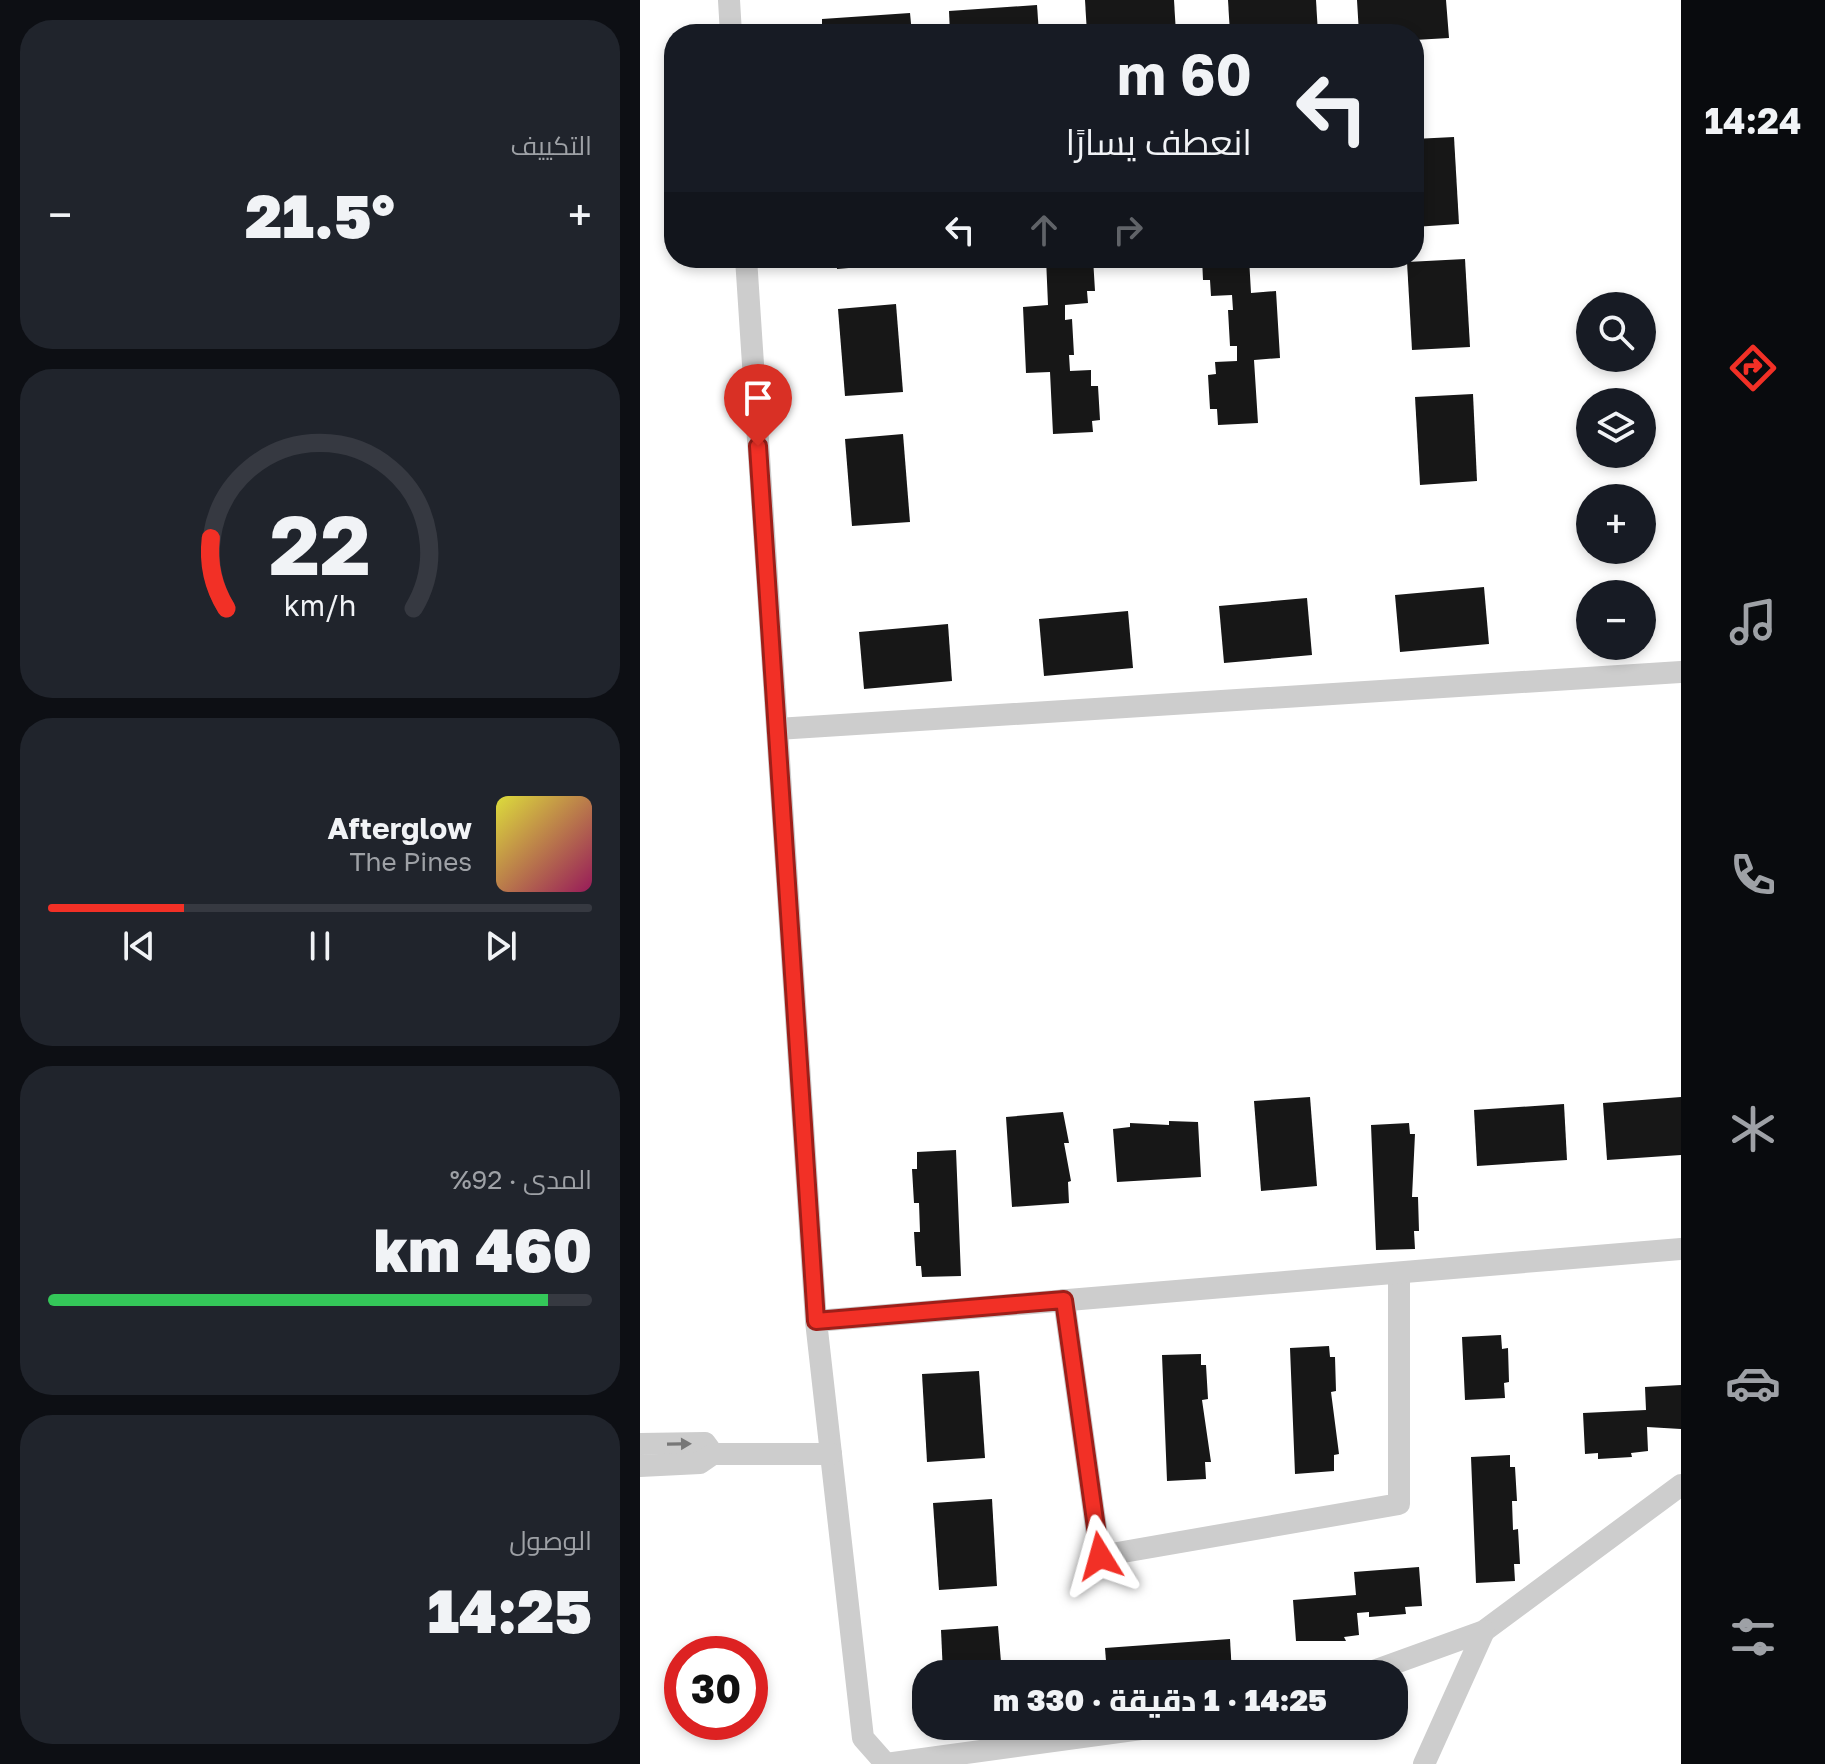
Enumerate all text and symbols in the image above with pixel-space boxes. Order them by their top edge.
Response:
text: 60 m [1117,40,1252,107]
icon: left [1280,56,1384,160]
text: 14:24 [1704,99,1802,142]
text: انعطف يسارًا [1066,120,1252,163]
text: التكييف [510,130,592,161]
text: 21.5° [245,179,395,251]
text: − [48,188,72,241]
text: + [568,188,592,241]
icon: left [938,208,982,252]
icon: ahead [1022,208,1066,252]
icon: right [1106,208,1150,252]
map controls [1576,292,1656,660]
button: search [1576,292,1656,372]
icon: directions [1725,340,1781,396]
pin [724,364,792,446]
icon: arrive [736,376,780,420]
button: layers [1576,388,1656,468]
button: + [1576,484,1656,564]
text: 22 [269,493,371,593]
button: − [1576,580,1656,660]
text: km/h [284,588,356,622]
icon: music [1725,594,1781,650]
text: Afterglow [328,810,472,846]
text: The Pines [349,846,472,877]
icon: phone [1725,847,1781,903]
icon: previous [117,924,161,968]
icon: pause [298,924,342,968]
icon: next [479,924,523,968]
icon: climate [1725,1101,1781,1157]
text: المدى · 92% [450,1164,592,1195]
text: 460 km [373,1213,592,1285]
icon: car [1725,1355,1781,1411]
one-way arrow [667,1437,692,1450]
position arrow [1058,1514,1142,1598]
text: الوصول [509,1525,592,1556]
text: 14:25 [427,1574,592,1646]
icon: filters [1725,1609,1781,1665]
speed limit sign: 30 [664,1636,768,1740]
text: 14:25 · 1 دقيقة · 330 m [993,1682,1327,1718]

